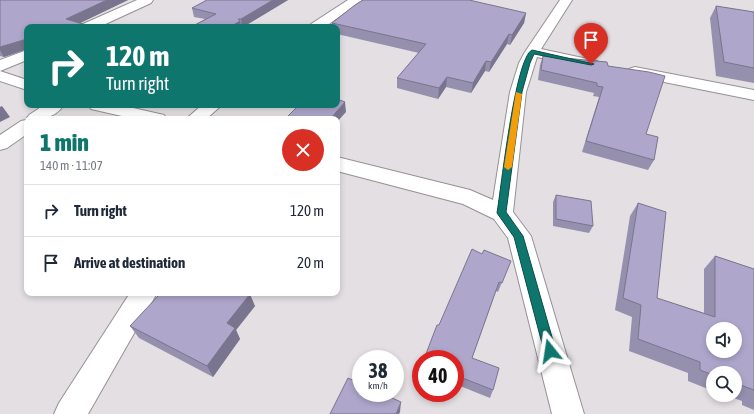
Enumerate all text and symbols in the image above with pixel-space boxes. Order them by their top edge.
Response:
pin [574,23,608,64]
icon: arrive [580,29,602,51]
icon: right [40,40,92,92]
text: 120 m [106,40,169,72]
text: Turn right [106,73,169,94]
text: 1 min [40,129,89,156]
button: close [282,129,324,171]
text: 140 m · 11:07 [40,158,103,173]
icon: right [40,200,62,222]
text: Turn right [74,202,127,219]
text: 120 m [290,202,324,219]
icon: arrive [40,252,62,274]
text: Arrive at destination [74,254,185,271]
text: 20 m [297,254,324,271]
map controls [706,322,742,402]
button: sound [706,322,742,358]
position arrow [529,330,571,372]
speed limit sign: 40 [412,350,464,402]
text: 38 [369,359,387,382]
button: search [706,366,742,402]
text: km/h [368,380,388,391]

